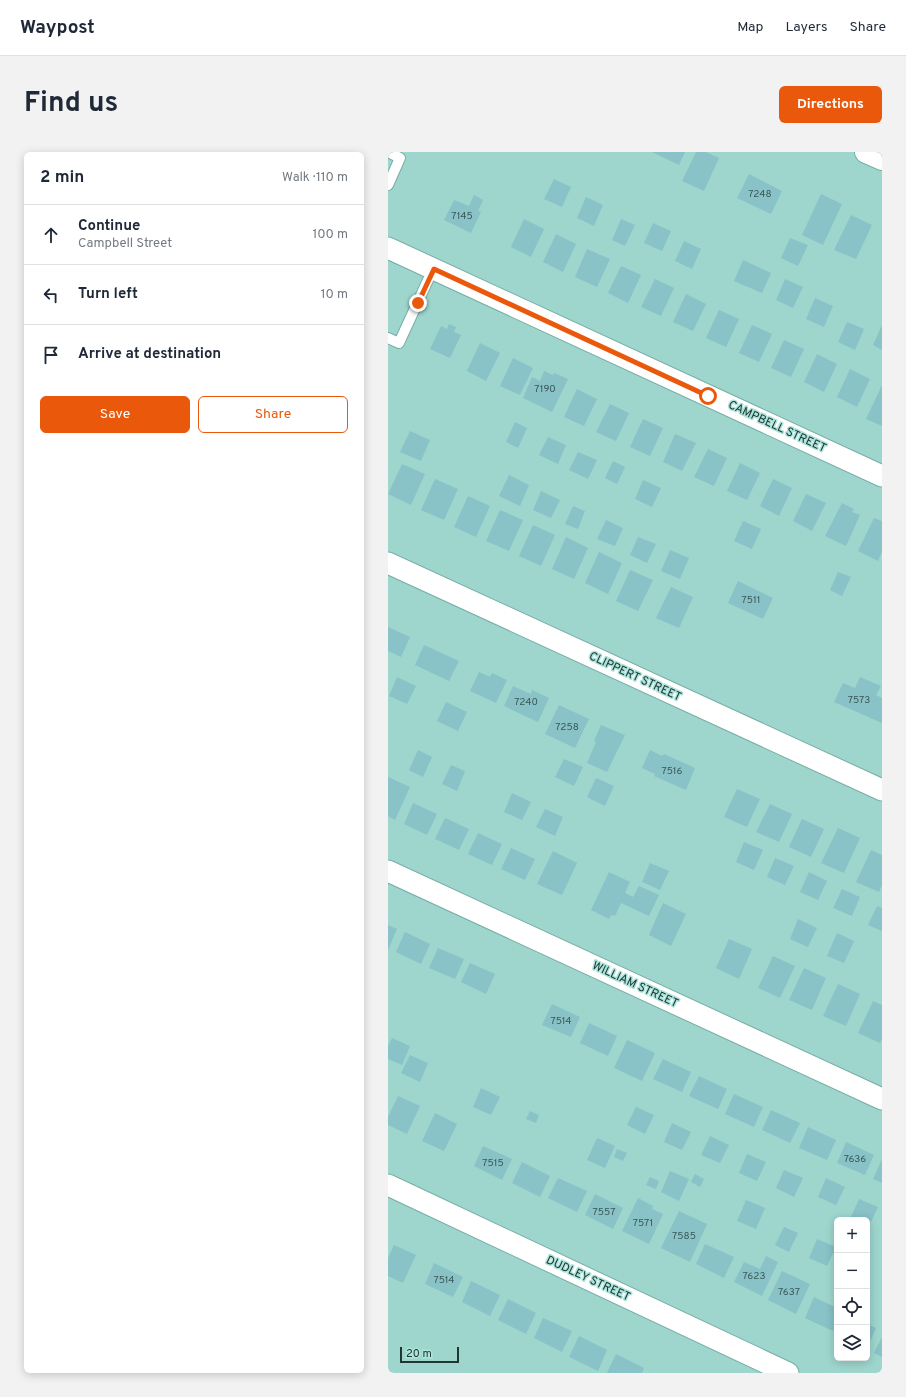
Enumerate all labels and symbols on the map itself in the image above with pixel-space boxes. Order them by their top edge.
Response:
house number: 7248 [748,188,772,201]
house number: 7145 [451,210,473,223]
route end [409,294,427,312]
house number: 7190 [534,383,556,396]
route start [699,387,717,405]
street label: CAMPBELL STREET [725,397,829,457]
house number: 7511 [742,594,760,607]
street label: CLIPPERT STREET [586,649,684,705]
house number: 7573 [848,694,870,707]
house number: 7240 [514,696,538,709]
house number: 7258 [555,721,579,734]
house number: 7516 [661,765,683,778]
street label: WILLIAM STREET [589,958,681,1012]
house number: 7514 [550,1015,572,1028]
house number: 7636 [844,1153,866,1166]
house number: 7515 [482,1157,504,1170]
house number: 7557 [593,1206,615,1219]
house number: 7571 [633,1217,653,1230]
house number: 7585 [672,1230,696,1243]
street label: DUDLEY STREET [543,1252,633,1306]
house number: 7623 [743,1270,765,1283]
house number: 7514 [433,1274,455,1287]
house number: 7637 [778,1286,800,1299]
scale bar [400,1345,459,1364]

